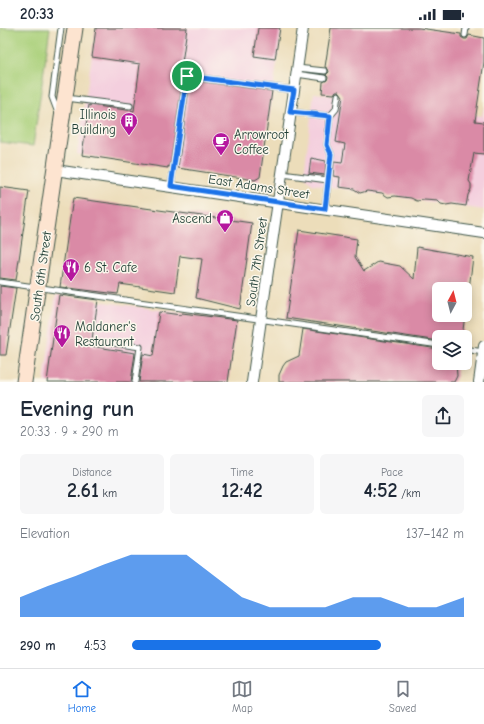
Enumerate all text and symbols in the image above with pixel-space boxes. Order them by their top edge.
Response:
text: 20:33 [20,5,54,23]
pin [170,59,204,93]
icon: arrive [176,65,198,87]
place label: Illinois Building [72,107,116,137]
building icon: Illinois Building [119,111,139,136]
place label: Arrowroot Coffee [234,127,290,157]
cafe icon: Arrowroot Coffee [211,131,231,156]
street label: East Adams Street [207,171,312,202]
shop icon: Ascend [215,208,235,233]
place label: Ascend [172,211,212,226]
street label: South 7th Street [243,215,270,307]
street label: South 6th Street [27,229,54,322]
restaurant icon: 6 St. Cafe [61,257,81,282]
place label: 6 St. Cafe [84,260,138,275]
north arrow [432,282,472,322]
map controls [432,282,472,370]
place label: Maldaner's Restaurant [75,319,136,349]
restaurant icon: Maldaner's Restaurant [52,323,72,348]
button: layers [432,330,472,370]
button: share [422,395,464,437]
text: Evening run [20,396,134,422]
text: 20:33 · 9 × 290 m [20,424,118,439]
text: Distance [72,466,112,479]
text: Time [231,466,253,479]
text: Pace [381,466,403,479]
text: 2.61 [67,479,99,502]
text: 12:42 [221,479,263,502]
text: 4:52 [363,479,398,502]
text: km [99,487,117,500]
text: /km [398,487,421,500]
text: Elevation [20,526,70,541]
text: 137–142 m [406,526,464,541]
text: 290 m [20,638,56,653]
text: 4:53 [84,638,106,653]
tab: Home [68,678,96,715]
tab: Map [231,678,253,715]
tab: Saved [389,678,416,715]

